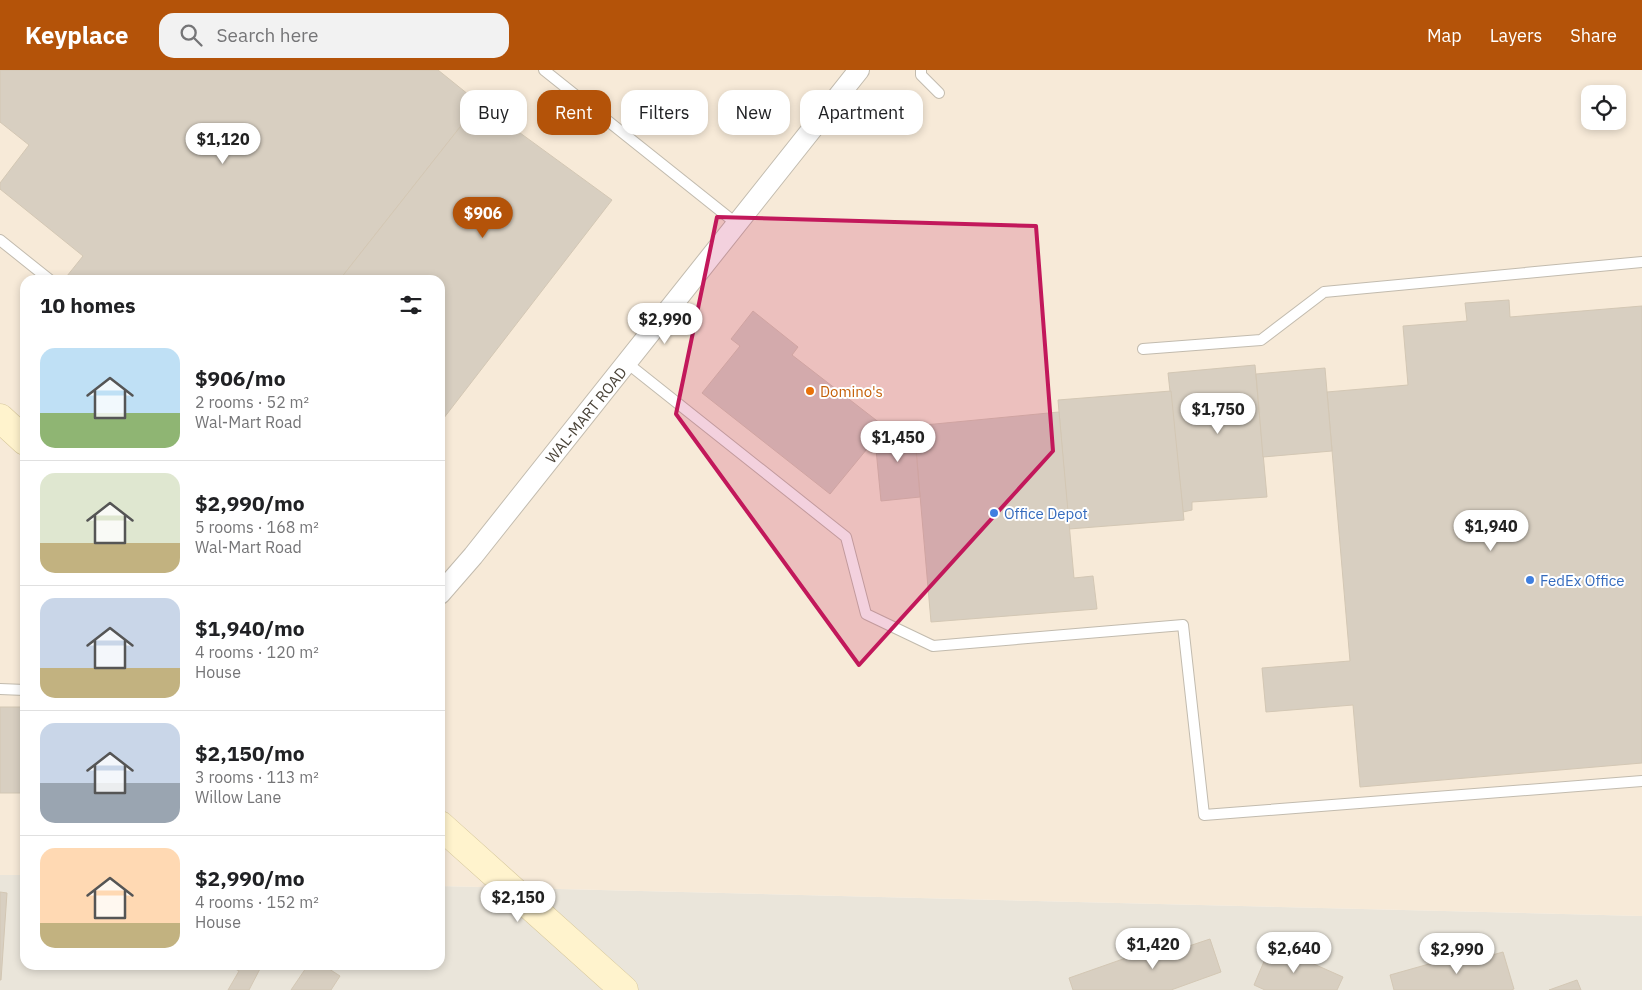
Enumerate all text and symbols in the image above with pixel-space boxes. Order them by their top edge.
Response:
search box [159,13,509,58]
text: Keyplace [25,19,129,51]
icon: search [177,21,205,49]
text: Search here [217,23,318,47]
text: Map [1427,24,1462,47]
text: Layers [1490,24,1542,47]
text: Share [1570,24,1617,47]
map controls [1581,85,1626,130]
button: locate [1581,85,1626,130]
chip: Buy [460,90,527,135]
chip: Rent [537,90,611,135]
chip: Filters [621,90,708,135]
chip: New [718,90,790,135]
chip: Apartment [800,90,923,135]
pin: $1,120 [182,122,264,165]
text: $1,120 [197,129,249,149]
pin: $906 [453,196,513,239]
text: $906 [464,203,502,223]
text: 10 homes [40,291,136,319]
icon: filters [397,291,425,319]
pin: $2,990 [624,302,706,345]
text: $2,990 [639,309,691,329]
street label: WAL-MART ROAD [541,363,631,467]
text: $906/mo [195,364,286,392]
icon: home [80,368,140,428]
place label: Domino's [820,382,883,401]
marker: Domino's [804,385,816,397]
text: 2 rooms · 52 m² [195,392,309,412]
pin: $1,750 [1177,392,1259,435]
text: $1,750 [1192,399,1244,419]
text: Wal-Mart Road [195,412,302,432]
pin: $1,450 [857,420,939,463]
text: $1,450 [872,427,924,447]
text: $2,990/mo [195,489,305,517]
icon: home [80,493,140,553]
place label: Office Depot [1004,504,1088,523]
marker: Office Depot [988,507,1000,519]
pin: $1,940 [1450,510,1532,552]
text: $1,940 [1465,516,1517,536]
text: 5 rooms · 168 m² [195,517,319,537]
text: Wal-Mart Road [195,537,302,557]
place label: FedEx Office [1540,571,1625,590]
marker: FedEx Office [1524,574,1536,586]
text: $1,940/mo [195,614,305,642]
icon: home [80,618,140,678]
text: 4 rooms · 120 m² [195,642,319,662]
text: House [195,662,241,682]
text: $2,150/mo [195,739,305,767]
icon: home [80,743,140,803]
text: 3 rooms · 113 m² [195,767,319,787]
text: Willow Lane [195,787,281,807]
text: $2,990/mo [195,864,305,892]
icon: home [80,868,140,928]
pin: $2,150 [477,880,559,923]
text: $2,150 [492,887,544,907]
text: 4 rooms · 152 m² [195,892,319,912]
text: House [195,912,241,932]
pin: $1,420 [1112,928,1194,970]
pin: $2,640 [1253,932,1335,974]
pin: $2,990 [1416,932,1498,975]
text: $1,420 [1127,934,1179,954]
text: $2,640 [1268,938,1320,958]
text: $2,990 [1431,939,1483,959]

